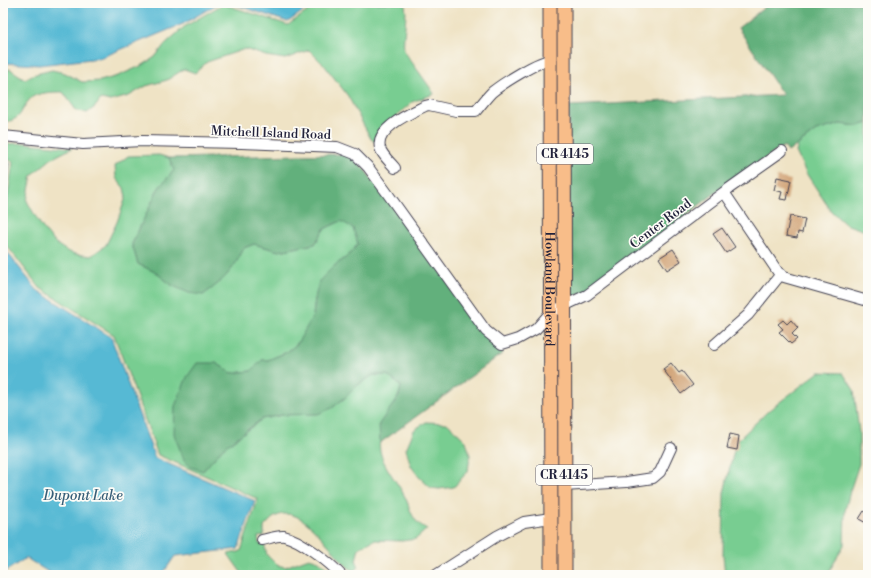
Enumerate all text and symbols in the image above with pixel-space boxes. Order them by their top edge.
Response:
street label: Mitchell Island Road [211,123,332,143]
road number: CR 4145 [537,144,593,164]
street label: Center Road [627,195,695,252]
street label: Howland Boulevard [541,232,558,347]
road number: CR 4145 [536,465,592,485]
water label: Dupont Lake [42,487,123,505]

